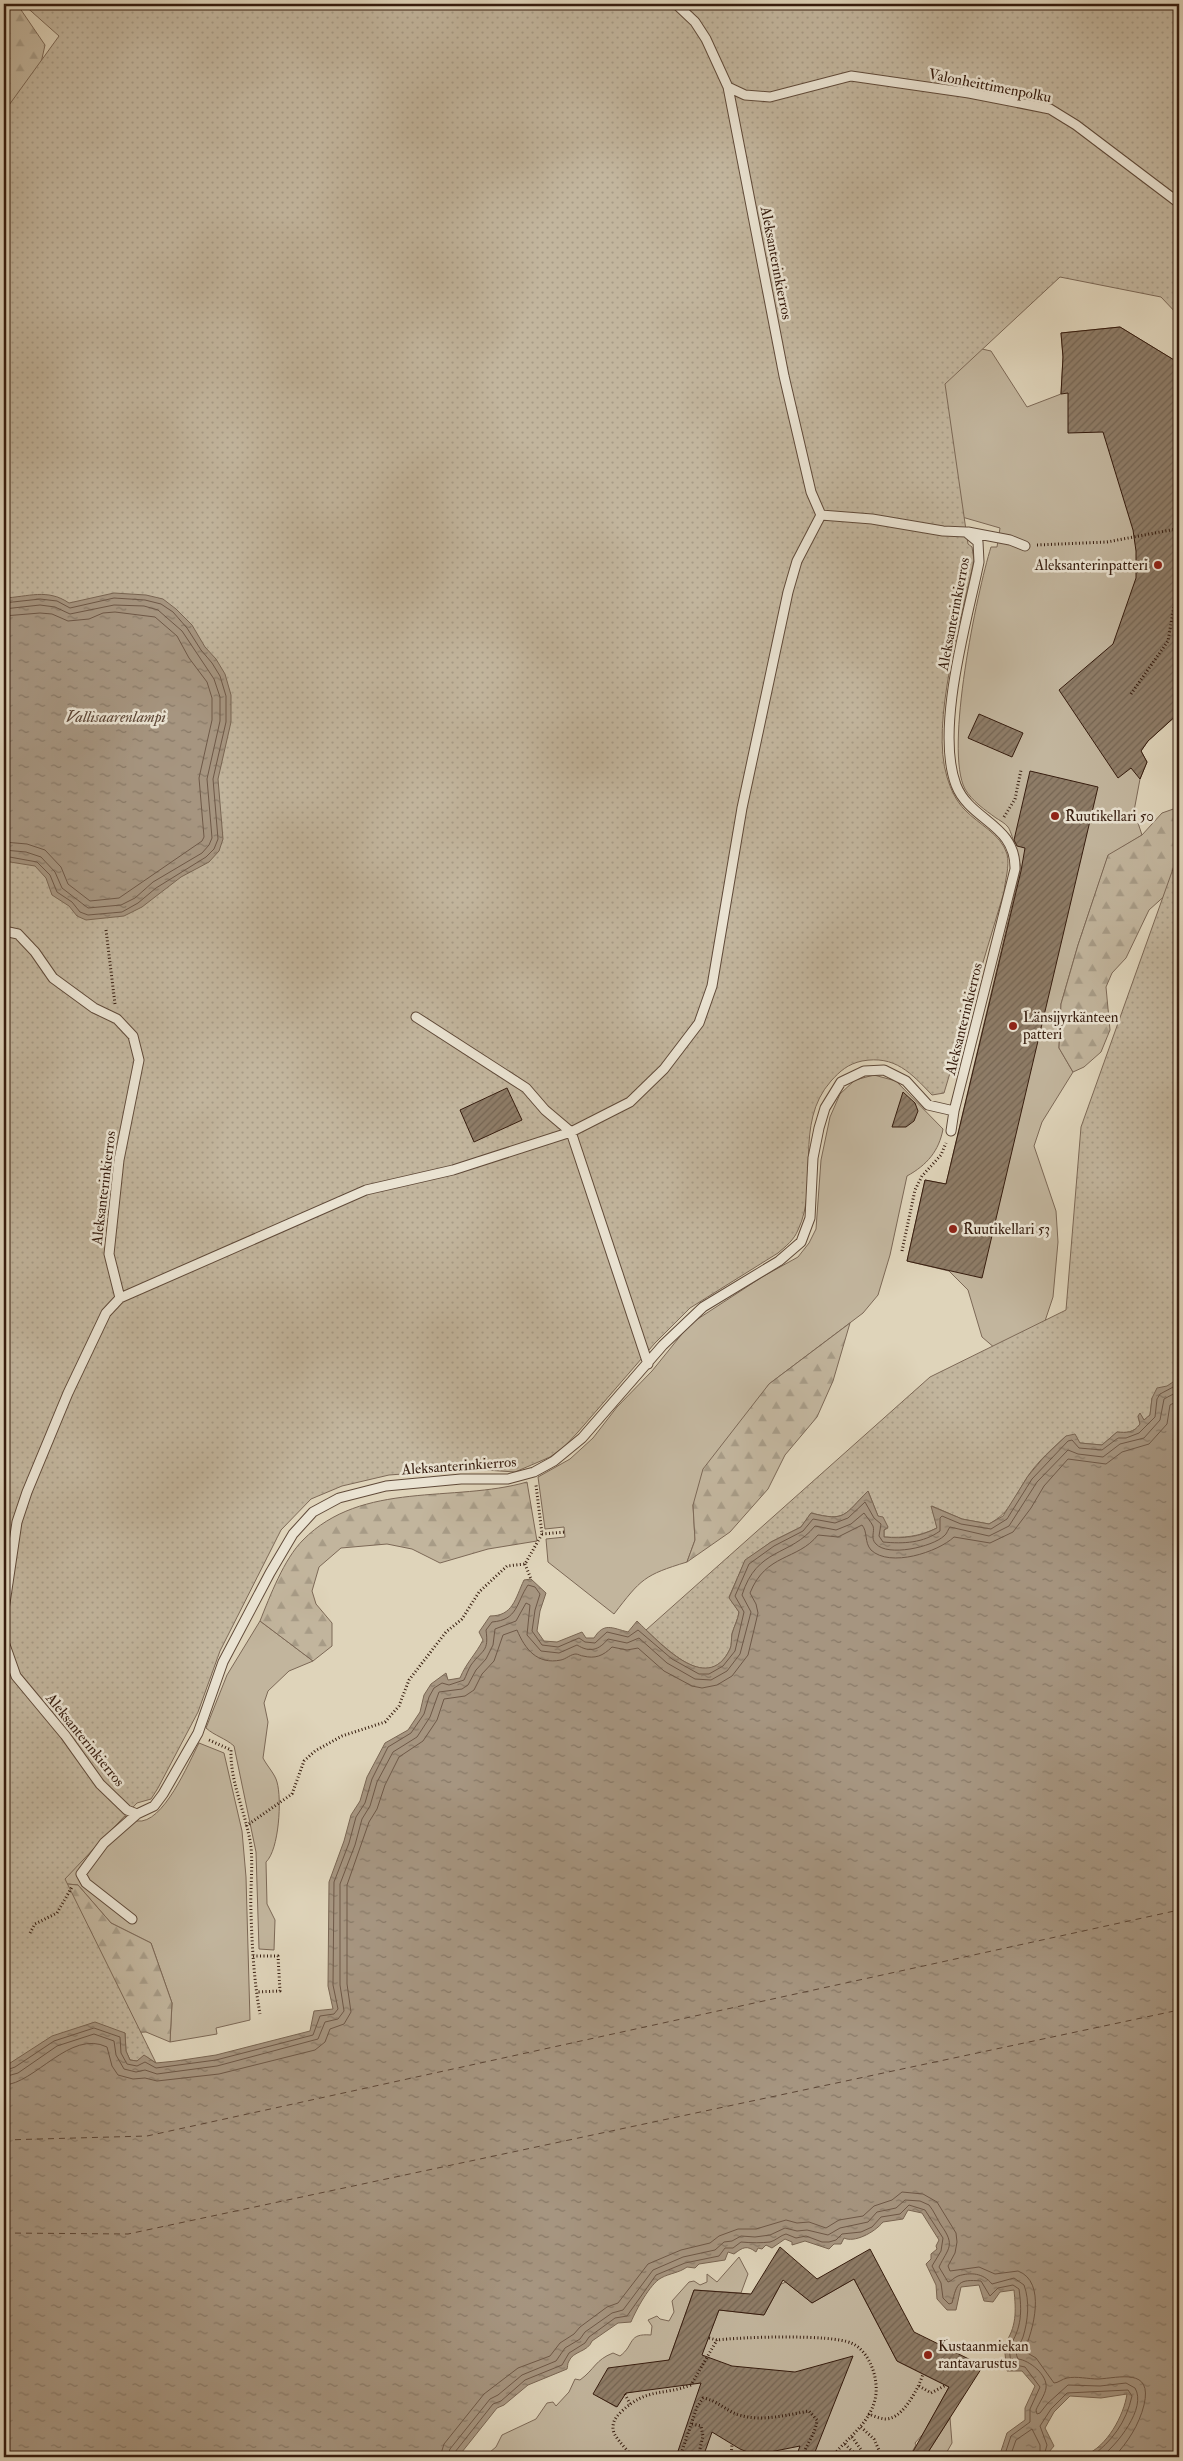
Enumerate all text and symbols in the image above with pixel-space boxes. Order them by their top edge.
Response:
street label: Valonheittimenpolku [927,65,1053,108]
street label: Aleksanterinkierros [756,204,796,321]
street label: Aleksanterinkierros [934,556,974,673]
place label: Aleksanterinpatteri [1034,556,1148,576]
marker: Aleksanterinpatteri [1152,559,1164,571]
water label: Vallisaarenlampi [66,707,167,727]
place label: Ruutikellari 50 [1065,807,1154,826]
marker: Ruutikellari 50 [1049,810,1061,822]
street label: Aleksanterinkierros [941,961,987,1078]
place label: Länsijyrkänteen patteri [1022,1008,1119,1045]
marker: Länsijyrkänteen patteri [1007,1020,1019,1032]
street label: Aleksanterinkierros [87,1130,120,1247]
place label: Ruutikellari 53 [963,1220,1050,1239]
marker: Ruutikellari 53 [947,1223,959,1235]
street label: Aleksanterinkierros [400,1453,517,1480]
street label: Aleksanterinkierros [41,1689,129,1791]
place label: Kustaanmiekan rantavarustus [938,2337,1029,2373]
marker: Kustaanmiekan rantavarustus [922,2349,934,2361]

